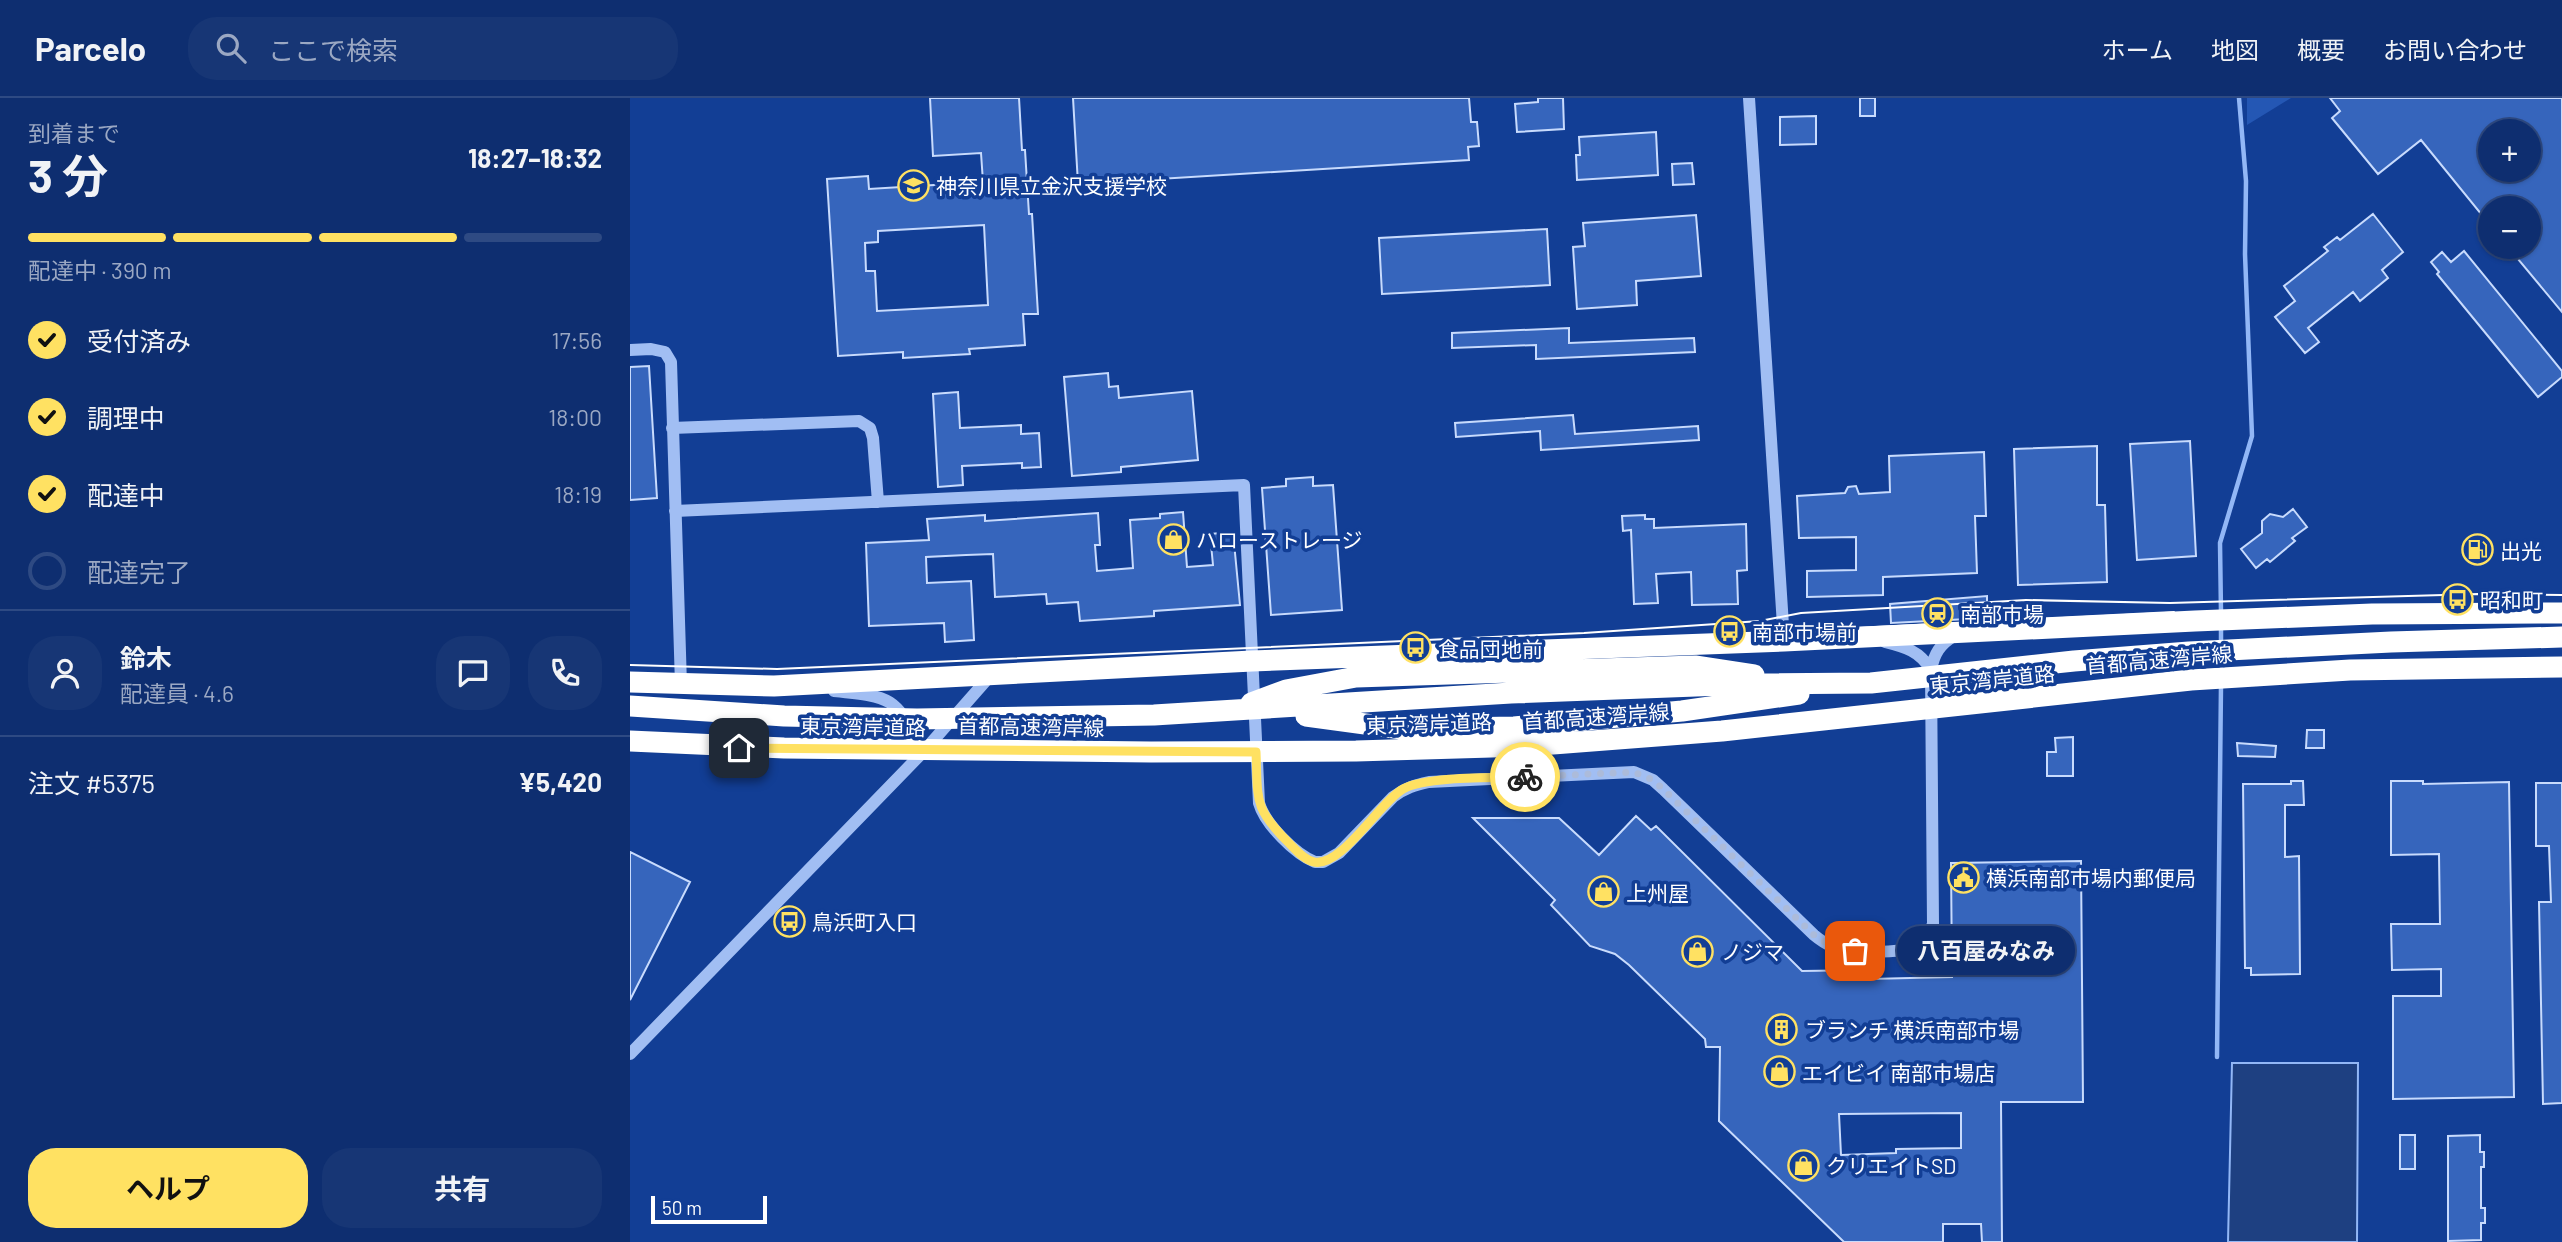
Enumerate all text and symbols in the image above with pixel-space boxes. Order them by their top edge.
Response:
search box [188,17,678,80]
text: Parcelo [35,28,146,68]
icon: search [212,29,250,67]
text: ここで検索 [268,34,398,65]
text: ホーム [2102,35,2173,64]
text: 地図 [2211,35,2259,64]
text: 概要 [2297,35,2345,64]
text: お問い合わせ [2383,35,2527,64]
text: 到着まで [28,119,120,147]
map controls [2478,119,2541,259]
button: + [2478,119,2541,182]
text: 18:27–18:32 [468,142,602,173]
text: 3 分 [28,147,108,202]
school or university icon: 神奈川県立金沢支援学校 [896,168,930,202]
place label: 神奈川県立金沢支援学校 [936,173,1167,198]
button: − [2478,196,2541,259]
text: 配達中 · 390 m [28,256,171,284]
icon: check [28,321,66,359]
text: 受付済み [87,325,191,356]
text: 17:56 [552,326,602,354]
icon: check [28,398,66,436]
text: 調理中 [87,402,165,433]
text: 18:00 [548,403,602,431]
icon: check [28,475,66,513]
text: 配達中 [87,479,165,510]
text: 18:19 [554,480,602,508]
shop icon: ハローストレージ [1156,522,1190,556]
place label: ハローストレージ [1196,527,1363,552]
fuel station icon: 出光 [2460,533,2494,567]
place label: 出光 [2500,538,2542,563]
text: 配達完了 [87,556,191,587]
bus stop icon: 昭和町 [2440,582,2474,616]
place label: 昭和町 [2480,587,2543,612]
station icon: 南部市場 [1920,596,1954,630]
place label: 南部市場 [1960,601,2044,626]
bus stop icon: 南部市場前 [1712,614,1746,648]
place label: 南部市場前 [1752,619,1857,644]
bus stop icon: 食品団地前 [1398,631,1432,665]
button: person [28,636,102,710]
button: chat [436,636,510,710]
button: phone [528,636,602,710]
place label: 食品団地前 [1438,636,1543,661]
street label: 首都高速湾岸線 [2085,640,2233,678]
text: 鈴木 [120,642,172,673]
street label: 東京湾岸道路 [1928,660,2056,698]
text: 配達員 · 4.6 [120,679,234,707]
street label: 首都高速湾岸線 [1522,698,1670,734]
street label: 東京湾岸道路 [1366,708,1492,738]
street label: 東京湾岸道路 [800,712,926,740]
street label: 首都高速湾岸線 [957,712,1105,740]
pin [709,718,769,778]
icon: home [720,729,758,767]
courier [1490,742,1560,812]
icon: bike [1506,758,1544,796]
text: ¥5,420 [518,766,602,797]
text: 注文 #5375 [28,767,155,798]
public building icon: 横浜南部市場内郵便局 [1946,860,1980,894]
place label: 横浜南部市場内郵便局 [1986,865,2196,890]
shop icon: 上州屋 [1586,875,1620,909]
place label: 上州屋 [1626,880,1689,905]
bus stop icon: 鳥浜町入口 [772,904,806,938]
place label: 鳥浜町入口 [812,909,917,934]
pin [1825,921,1885,981]
callout: 八百屋みなみ [1897,926,2076,976]
icon: bag [1836,932,1874,970]
shop icon: ノジマ [1681,934,1715,968]
text: 八百屋みなみ [1917,936,2055,964]
place label: ノジマ [1721,939,1784,964]
building icon: ブランチ 横浜南部市場 [1765,1012,1799,1046]
place label: ブランチ 横浜南部市場 [1805,1017,2019,1042]
shop icon: エイビイ 南部市場店 [1762,1055,1796,1089]
place label: エイビイ 南部市場店 [1802,1060,1995,1085]
button: ヘルプ [28,1148,308,1228]
button: 共有 [322,1148,602,1228]
shop icon: クリエイトSD [1786,1148,1820,1182]
place label: クリエイトSD [1826,1153,1956,1178]
scale bar [651,1193,766,1225]
text: 50 m [662,1196,702,1219]

